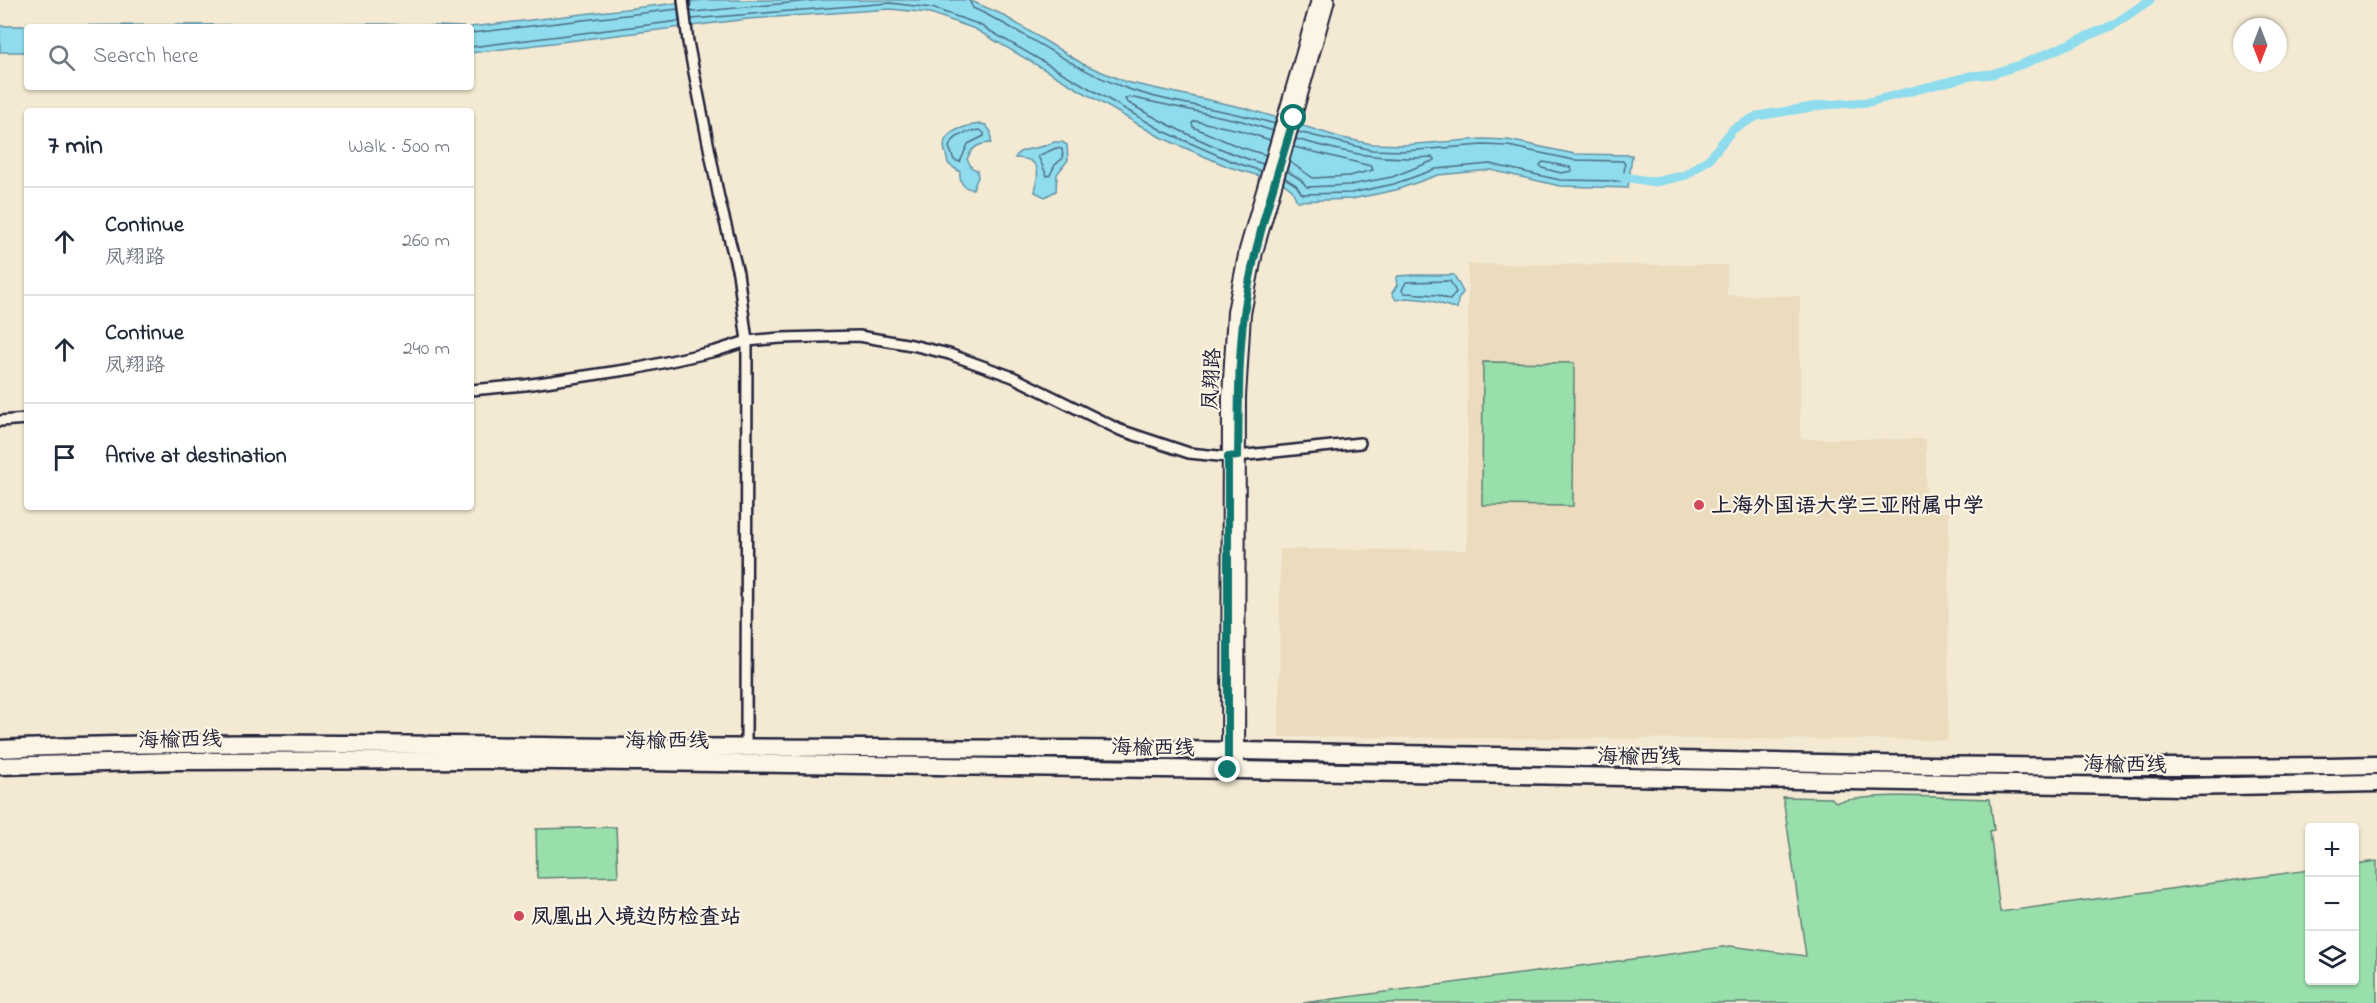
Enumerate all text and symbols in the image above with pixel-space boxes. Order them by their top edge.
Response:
north arrow [2233,18,2287,72]
search box [24,24,474,90]
icon: search [45,41,78,74]
text: Search here [93,41,198,73]
route start [1280,104,1306,130]
text: 7 min [48,128,103,166]
text: Walk · 500 m [348,133,450,162]
text: Continue [105,210,184,242]
icon: ahead [48,225,81,258]
text: 260 m [402,227,450,256]
text: 凤翔路 [105,244,165,273]
text: Continue [105,318,184,350]
icon: ahead [48,333,81,366]
text: 240 m [403,335,450,364]
street label: 凤翔路 [1196,347,1230,411]
text: 凤翔路 [105,352,165,381]
icon: arrive [48,441,81,474]
text: Arrive at destination [105,441,287,473]
place label: 上海外国语大学三亚附属中学 [1711,492,1984,522]
marker: 上海外国语大学三亚附属中学 [1692,498,1706,512]
street label: 海榆西线 [138,725,222,757]
street label: 海榆西线 [625,727,709,757]
street label: 海榆西线 [1111,733,1195,765]
street label: 海榆西线 [1597,742,1681,774]
street label: 海榆西线 [2083,750,2167,782]
route end [1214,756,1240,782]
map controls [2305,823,2359,985]
button: + [2305,823,2359,877]
button: − [2305,877,2359,931]
place label: 凤凰出入境边防检查站 [531,903,741,933]
marker: 凤凰出入境边防检查站 [512,909,526,923]
button: layers [2305,931,2359,985]

